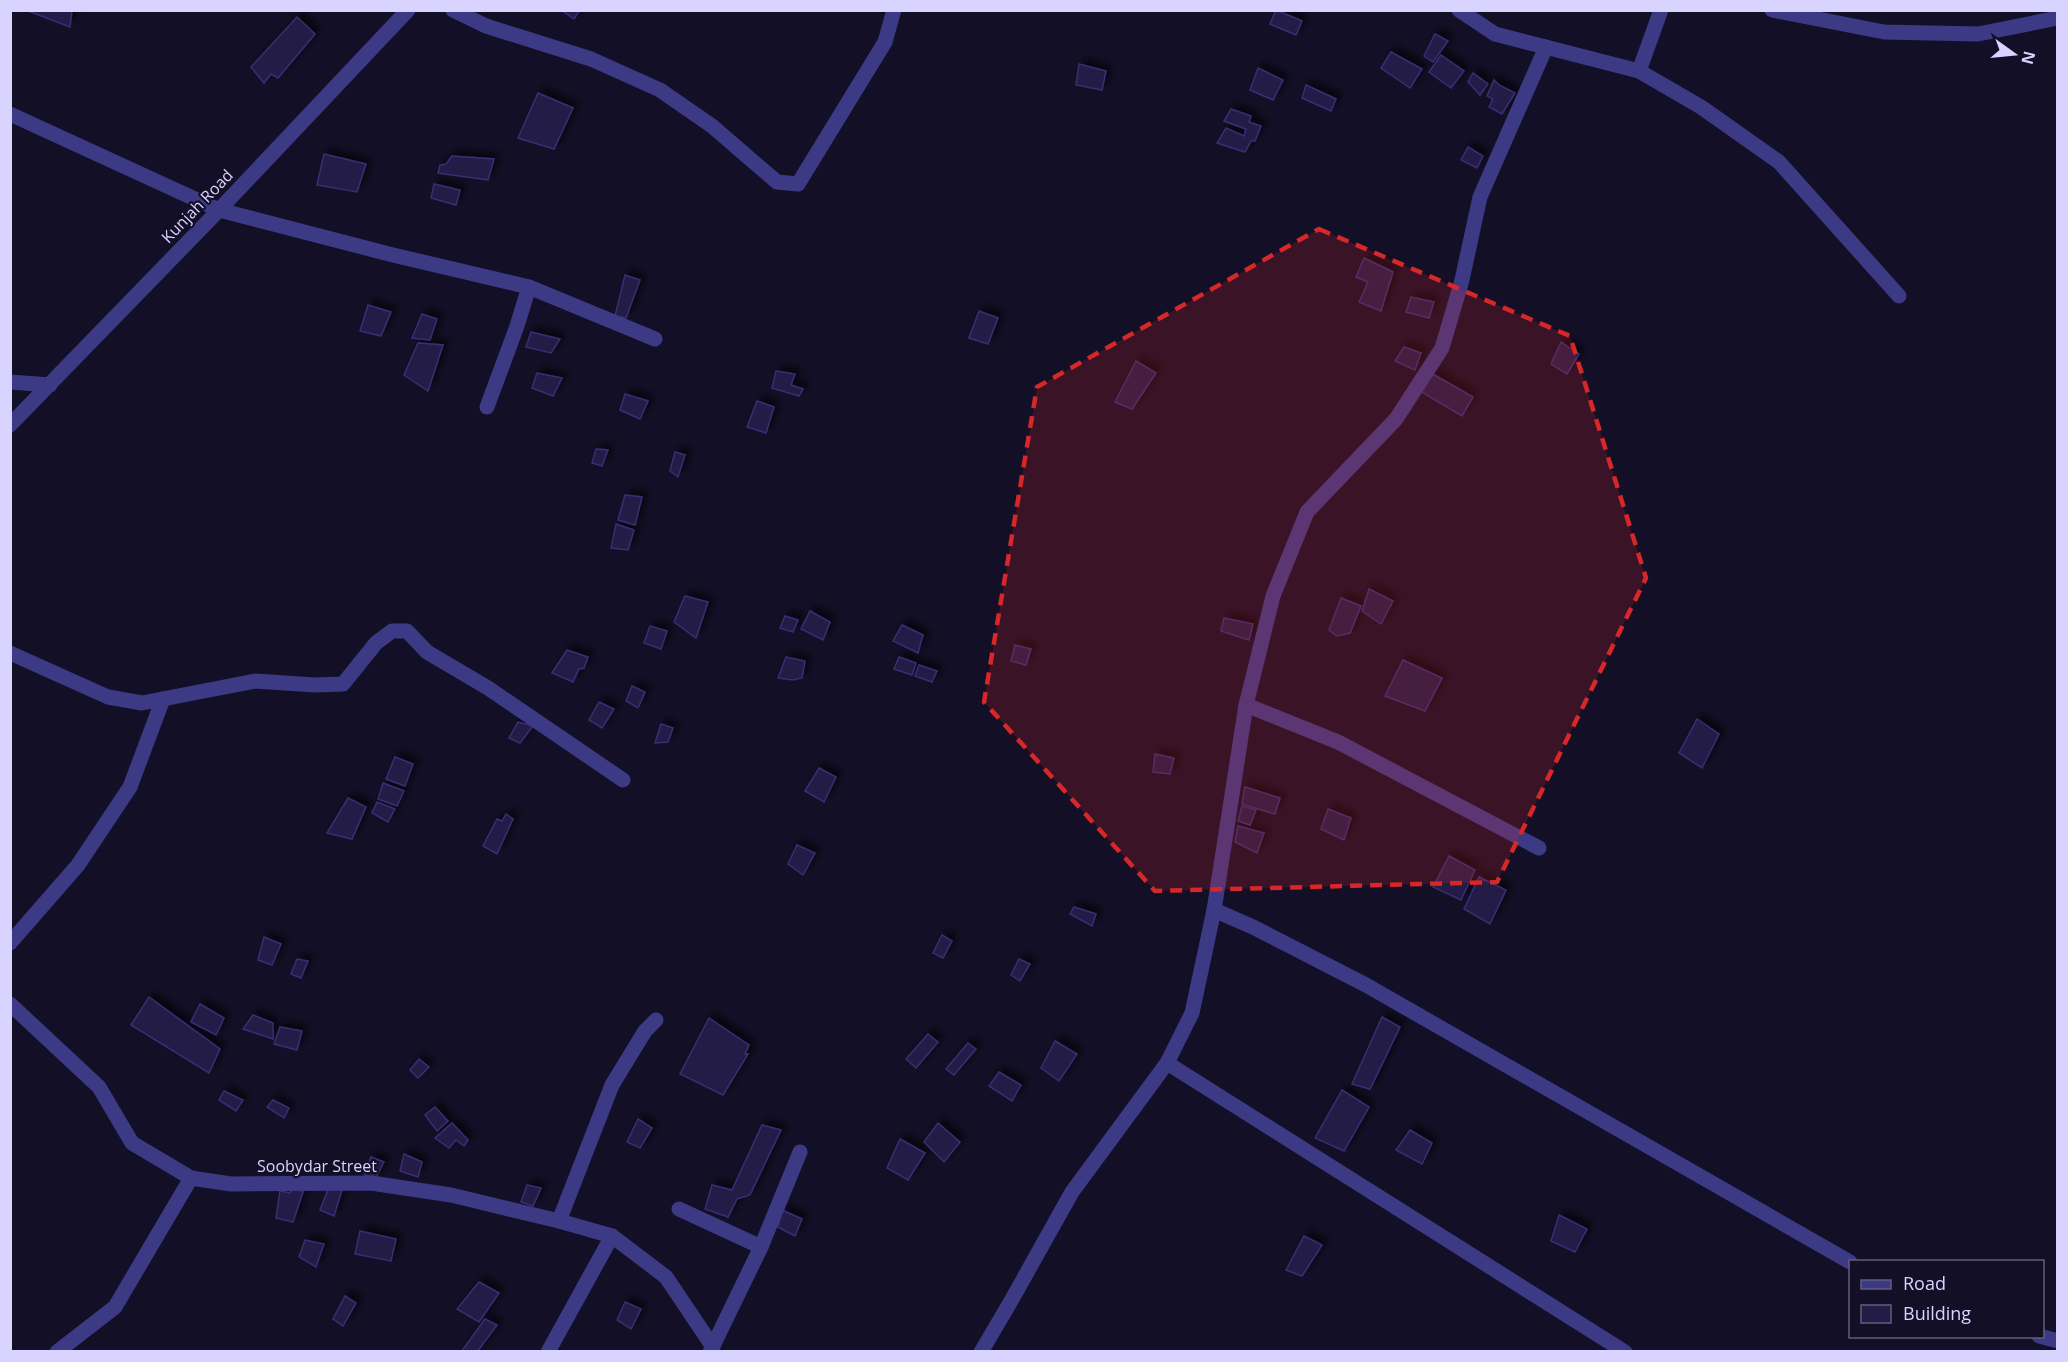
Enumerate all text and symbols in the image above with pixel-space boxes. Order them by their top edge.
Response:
north arrow [1984,24,2044,84]
text: N [2016,49,2041,67]
street label: Kunjah Road [156,164,238,248]
street label: Soobydar Street [257,1155,377,1177]
legend [1849,1260,2044,1338]
text: Road [1903,1271,1946,1295]
text: Building [1903,1301,1971,1325]

